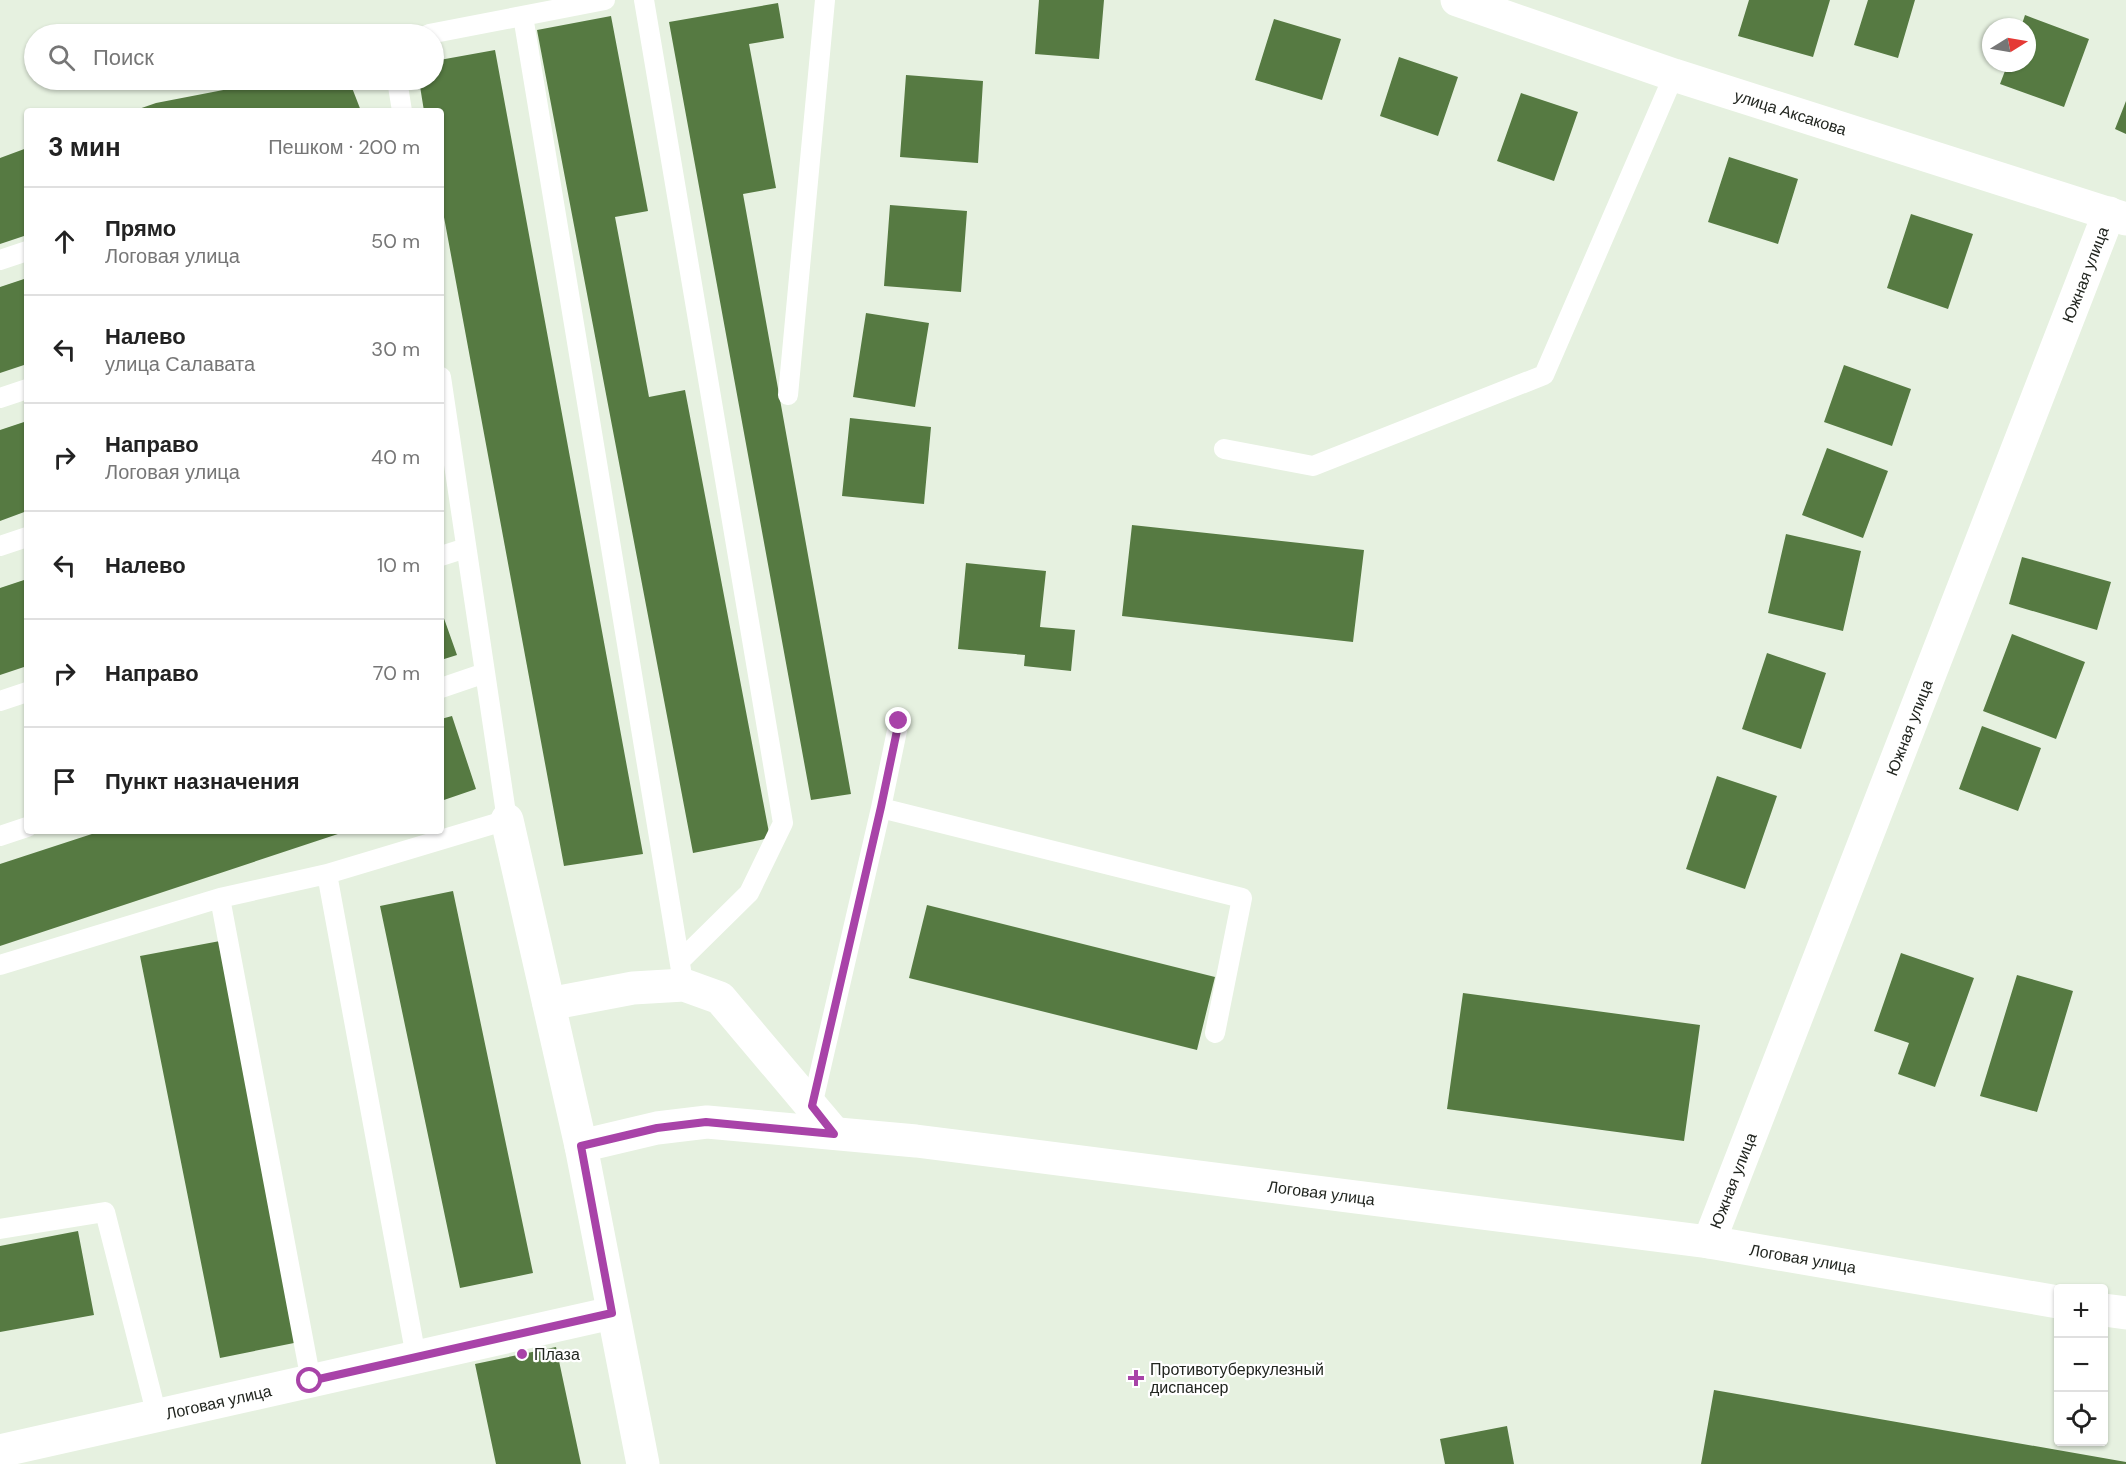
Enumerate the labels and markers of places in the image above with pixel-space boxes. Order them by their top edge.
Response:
place label: Плаза [534,1344,580,1365]
marker: Плаза [515,1347,529,1361]
place label: Противотуберкулезный диспансер [1150,1359,1324,1398]
marker: Противотуберкулезный диспансер [1127,1369,1145,1387]

